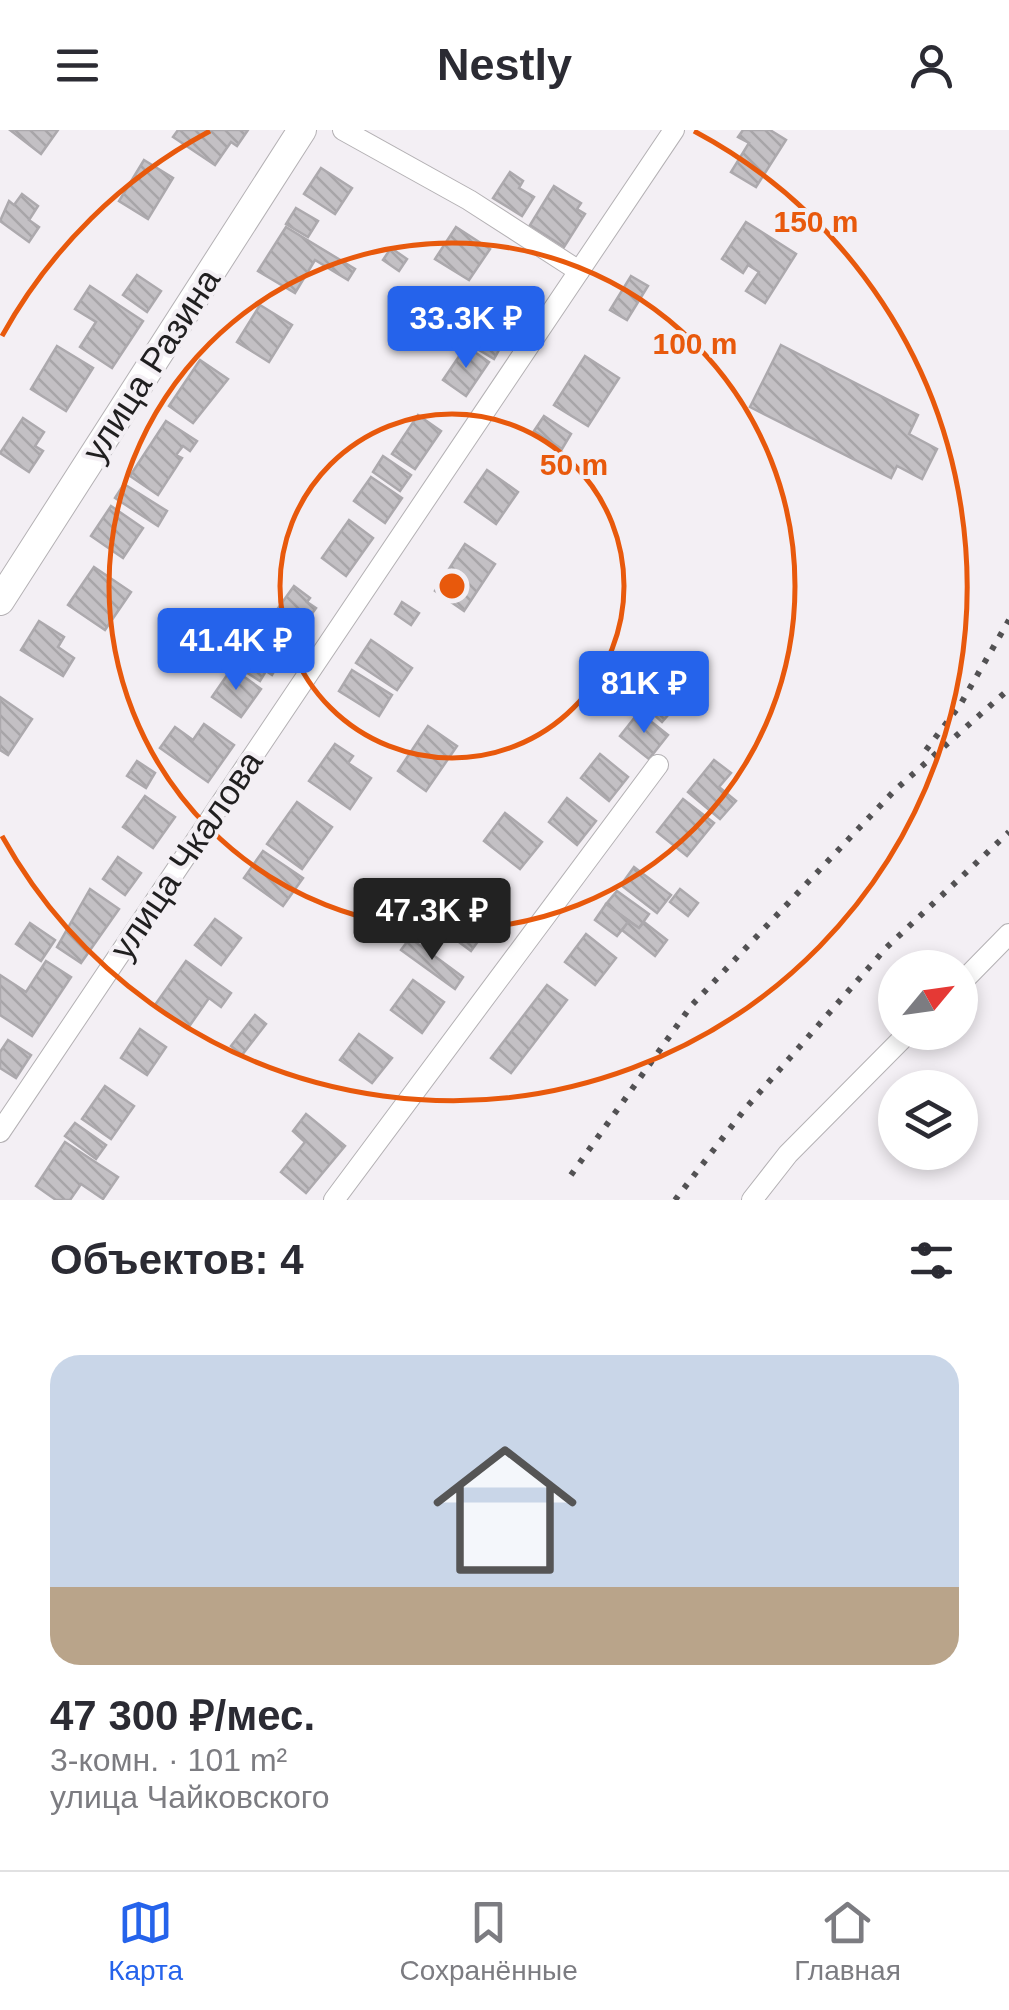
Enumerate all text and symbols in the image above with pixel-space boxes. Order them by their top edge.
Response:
icon: menu [50,38,105,93]
icon: person [904,38,959,93]
text: Nestly [437,39,572,90]
text: 150 m [773,205,859,238]
street label: улица Разина [74,261,228,468]
pin: 33.3K ₽ [374,286,558,371]
text: 33.3K ₽ [410,300,522,336]
text: 100 m [652,327,738,360]
text: 50 m [540,448,608,481]
centre of rings [434,568,470,604]
pin: 41.4K ₽ [144,608,328,693]
text: 41.4K ₽ [180,622,292,658]
pin: 81K ₽ [574,651,714,736]
text: 81K ₽ [601,665,687,701]
street label: улица Чкалова [102,743,270,966]
pin: 47.3K ₽ [340,878,524,963]
text: 47.3K ₽ [376,892,488,928]
north arrow [878,950,978,1050]
map controls [878,950,978,1170]
button: layers [878,1070,978,1170]
icon: filters [904,1233,959,1288]
text: Объектов: 4 [50,1236,304,1283]
icon: home [415,1420,595,1600]
text: 47 300 ₽/мес. [50,1692,315,1739]
text: 3-комн. · 101 m² [50,1742,287,1778]
text: улица Чайковского [50,1779,330,1815]
tab: Карта [108,1895,183,1987]
tab: Сохранённые [400,1895,578,1987]
tab: Главная [794,1895,901,1987]

